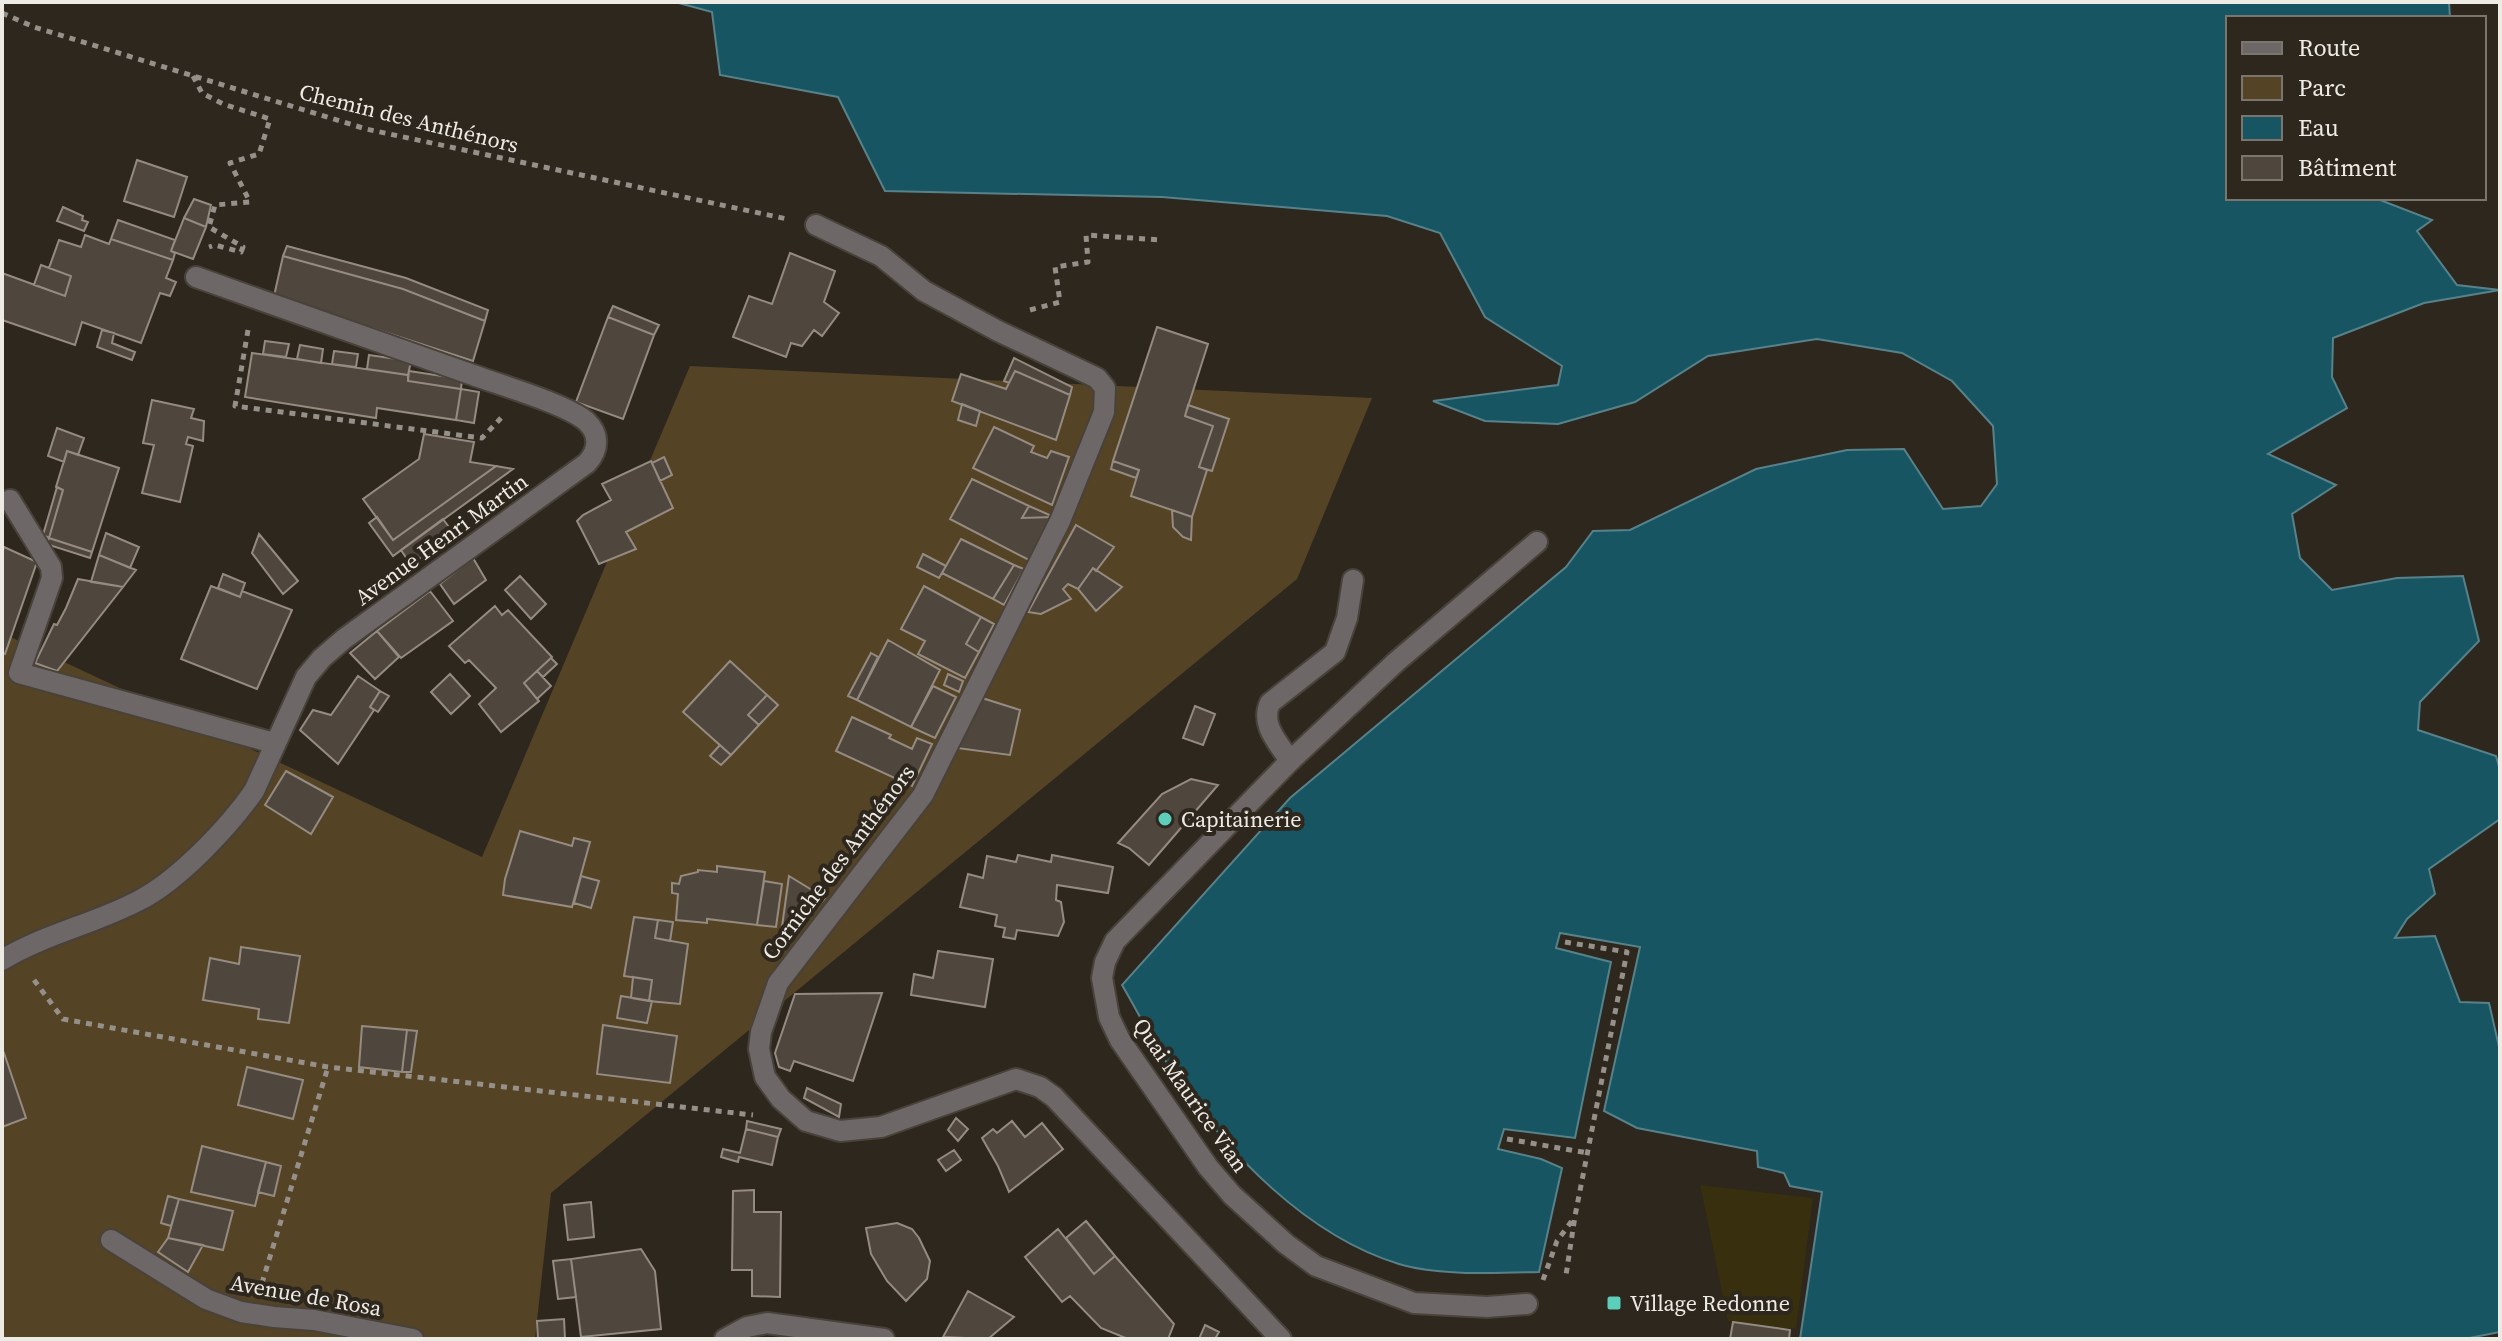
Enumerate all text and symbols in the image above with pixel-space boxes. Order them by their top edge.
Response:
legend [2226,16,2486,200]
text: Route [2298,31,2360,64]
text: Parc [2298,71,2346,104]
street label: Chemin des Anthénors [296,76,522,160]
text: Eau [2298,111,2339,144]
text: Bâtiment [2298,151,2397,184]
street label: Avenue Henri Martin [348,466,534,612]
street label: Corniche des Anthénors [755,758,921,966]
place label: Capitainerie [1181,804,1302,834]
marker: Capitainerie [1156,810,1174,828]
street label: Quai Maurice Vian [1126,1012,1256,1178]
street label: Avenue de Rosa [228,1267,385,1323]
place label: Village Redonne [1630,1288,1790,1318]
marker: Village Redonne [1605,1294,1623,1312]

